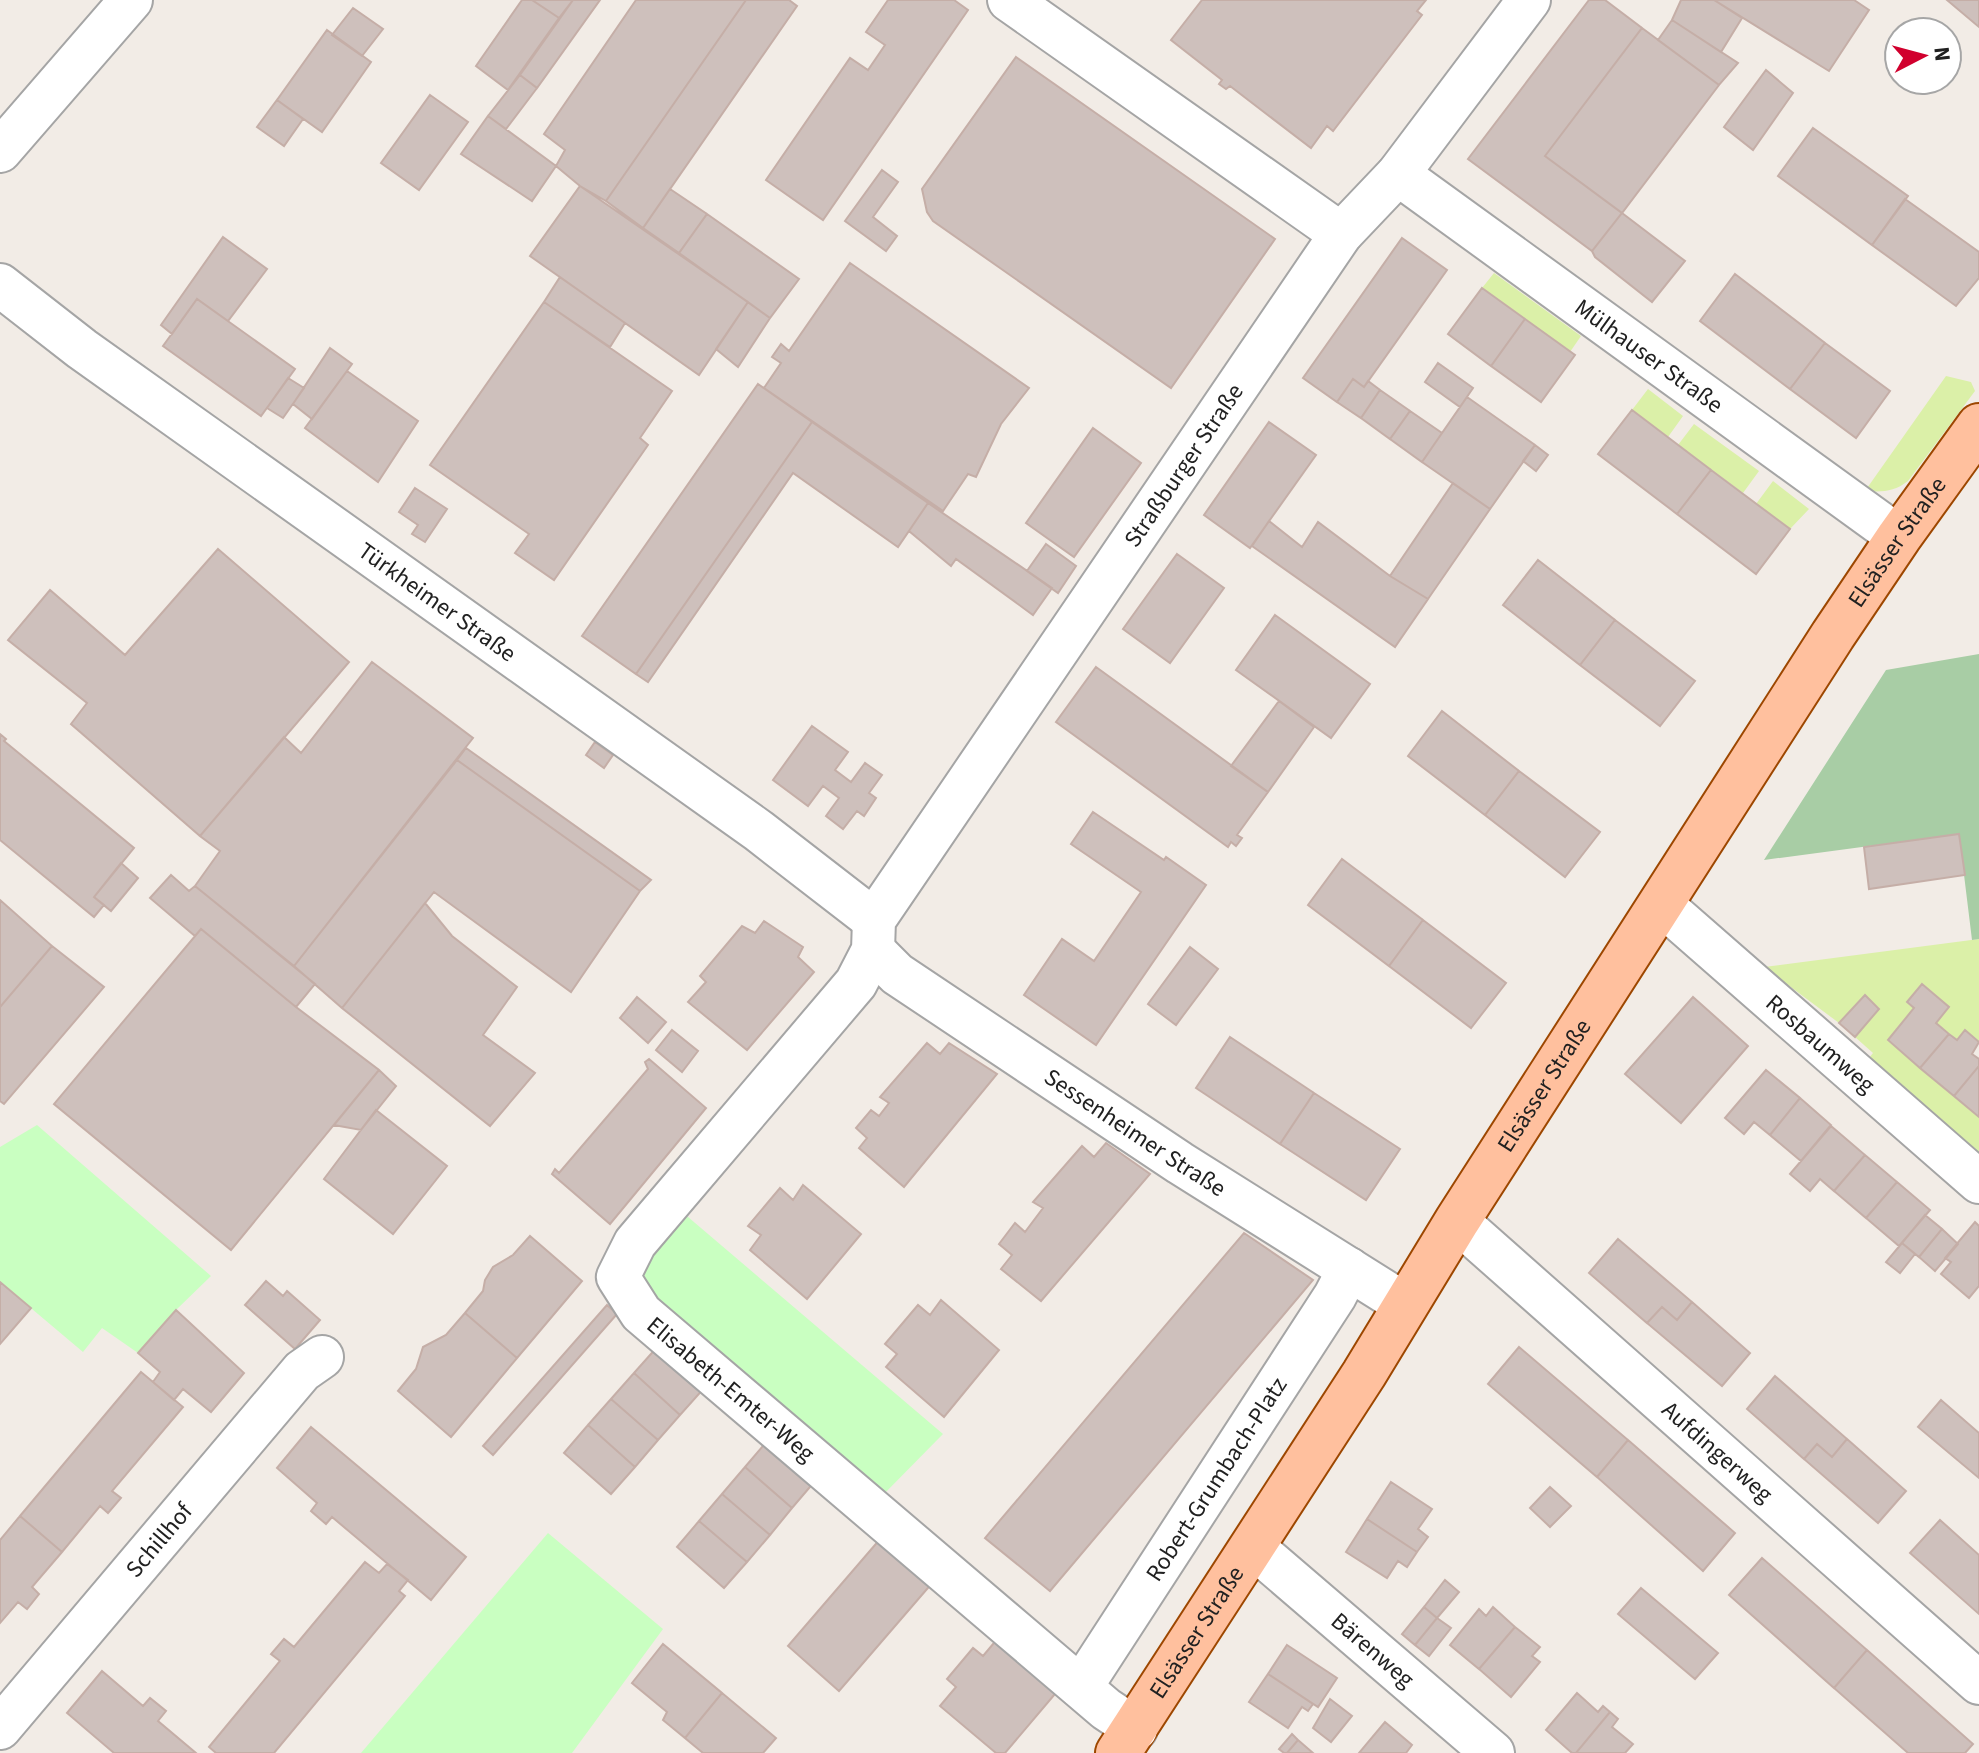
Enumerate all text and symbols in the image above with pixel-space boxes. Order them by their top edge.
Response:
north arrow [1883,16,1963,96]
text: N [1925,45,1959,63]
street label: Mülhauser Straße [1567,290,1730,422]
street label: Straßburger Straße [1116,377,1252,555]
street label: Elsässer Straße [1839,470,1955,615]
street label: Türkheimer Straße [351,534,523,671]
street label: Rosbaumweg [1758,986,1883,1102]
street label: Elsässer Straße [1489,1012,1600,1159]
street label: Sessenheimer Straße [1037,1060,1233,1206]
street label: Elisabeth-Emter-Weg [639,1308,822,1470]
street label: Robert-Grumbach-Platz [1137,1370,1296,1588]
street label: Aufdingerweg [1654,1393,1781,1511]
street label: Schillhof [117,1495,202,1585]
street label: Elsässer Straße [1141,1559,1253,1706]
street label: Bärenweg [1323,1604,1422,1696]

